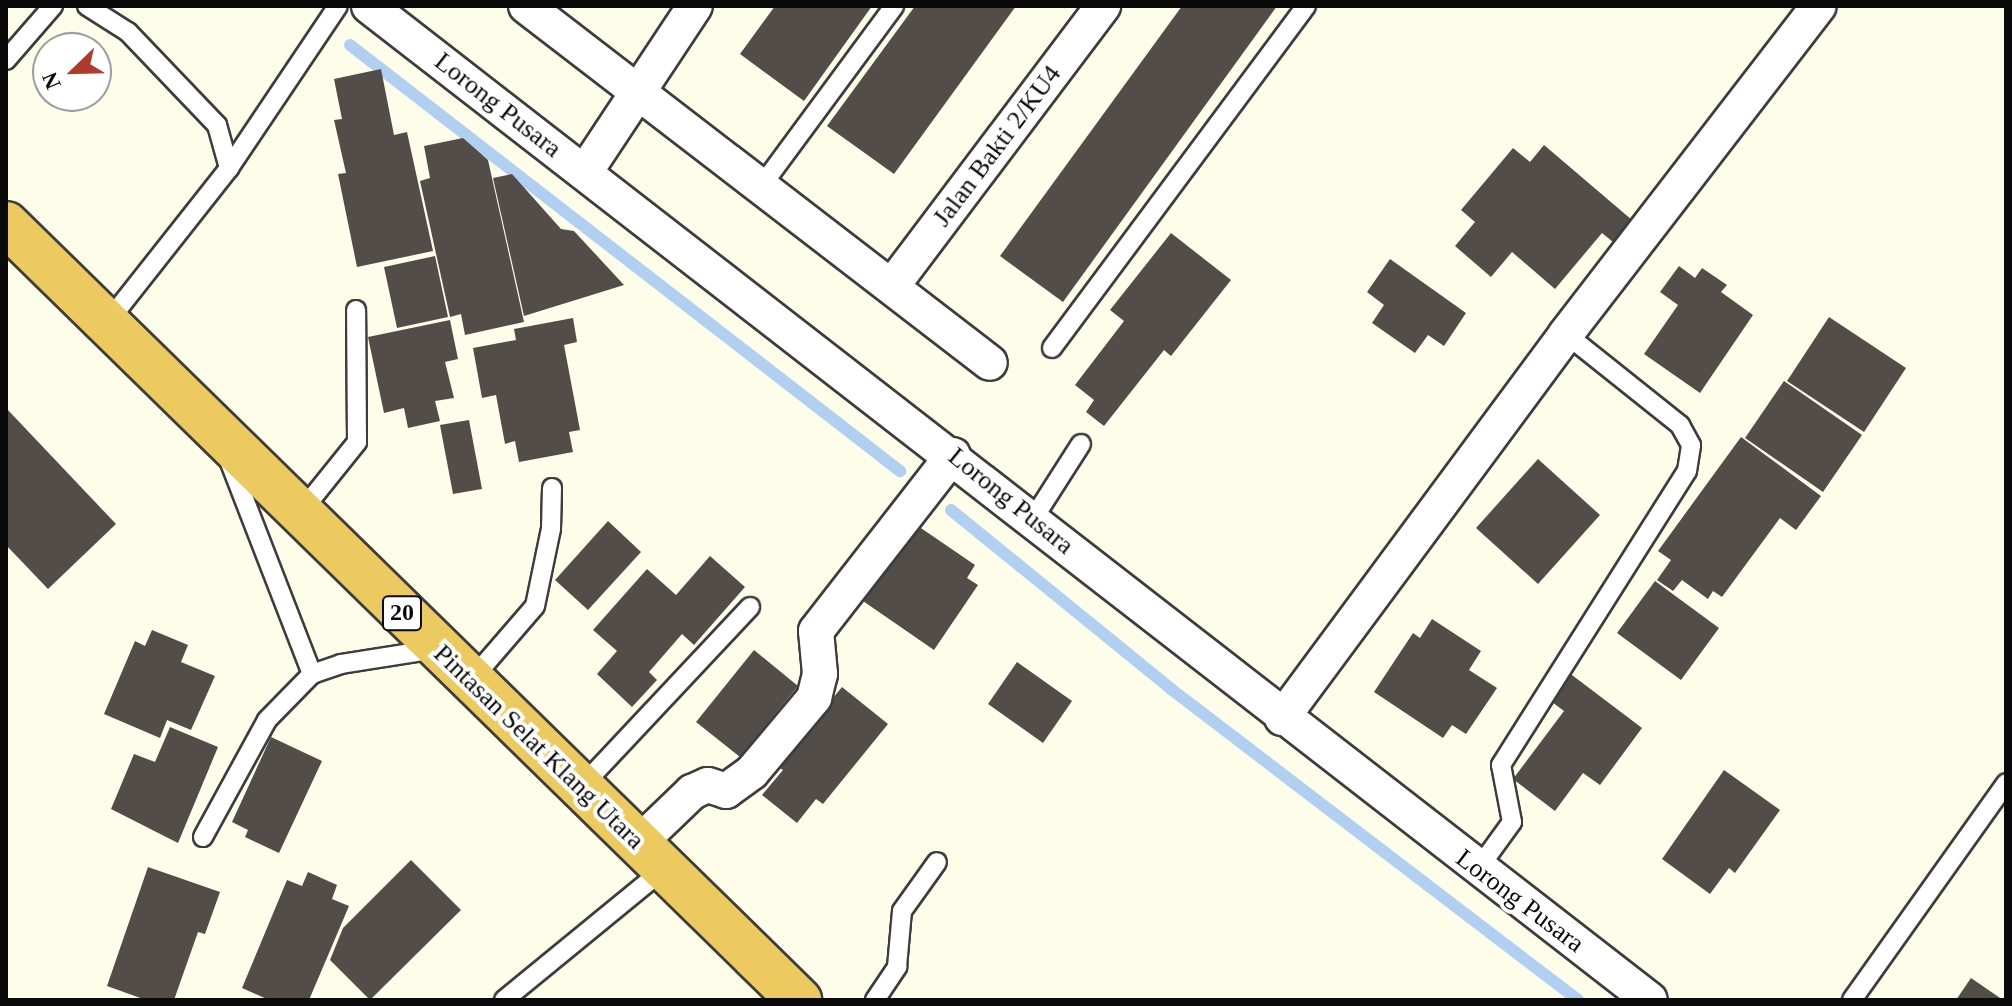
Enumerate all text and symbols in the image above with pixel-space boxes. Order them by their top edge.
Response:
north arrow [32,32,112,112]
street label: Lorong Pusara [428,46,568,164]
street label: Jalan Bakti 2/KU4 [926,59,1068,233]
text: N [37,69,66,93]
street label: Lorong Pusara [942,441,1080,561]
road number: 20 [382,593,422,633]
street label: Pintasan Selat Klang Utara [427,638,651,856]
street label: Lorong Pusara [1450,843,1590,959]

